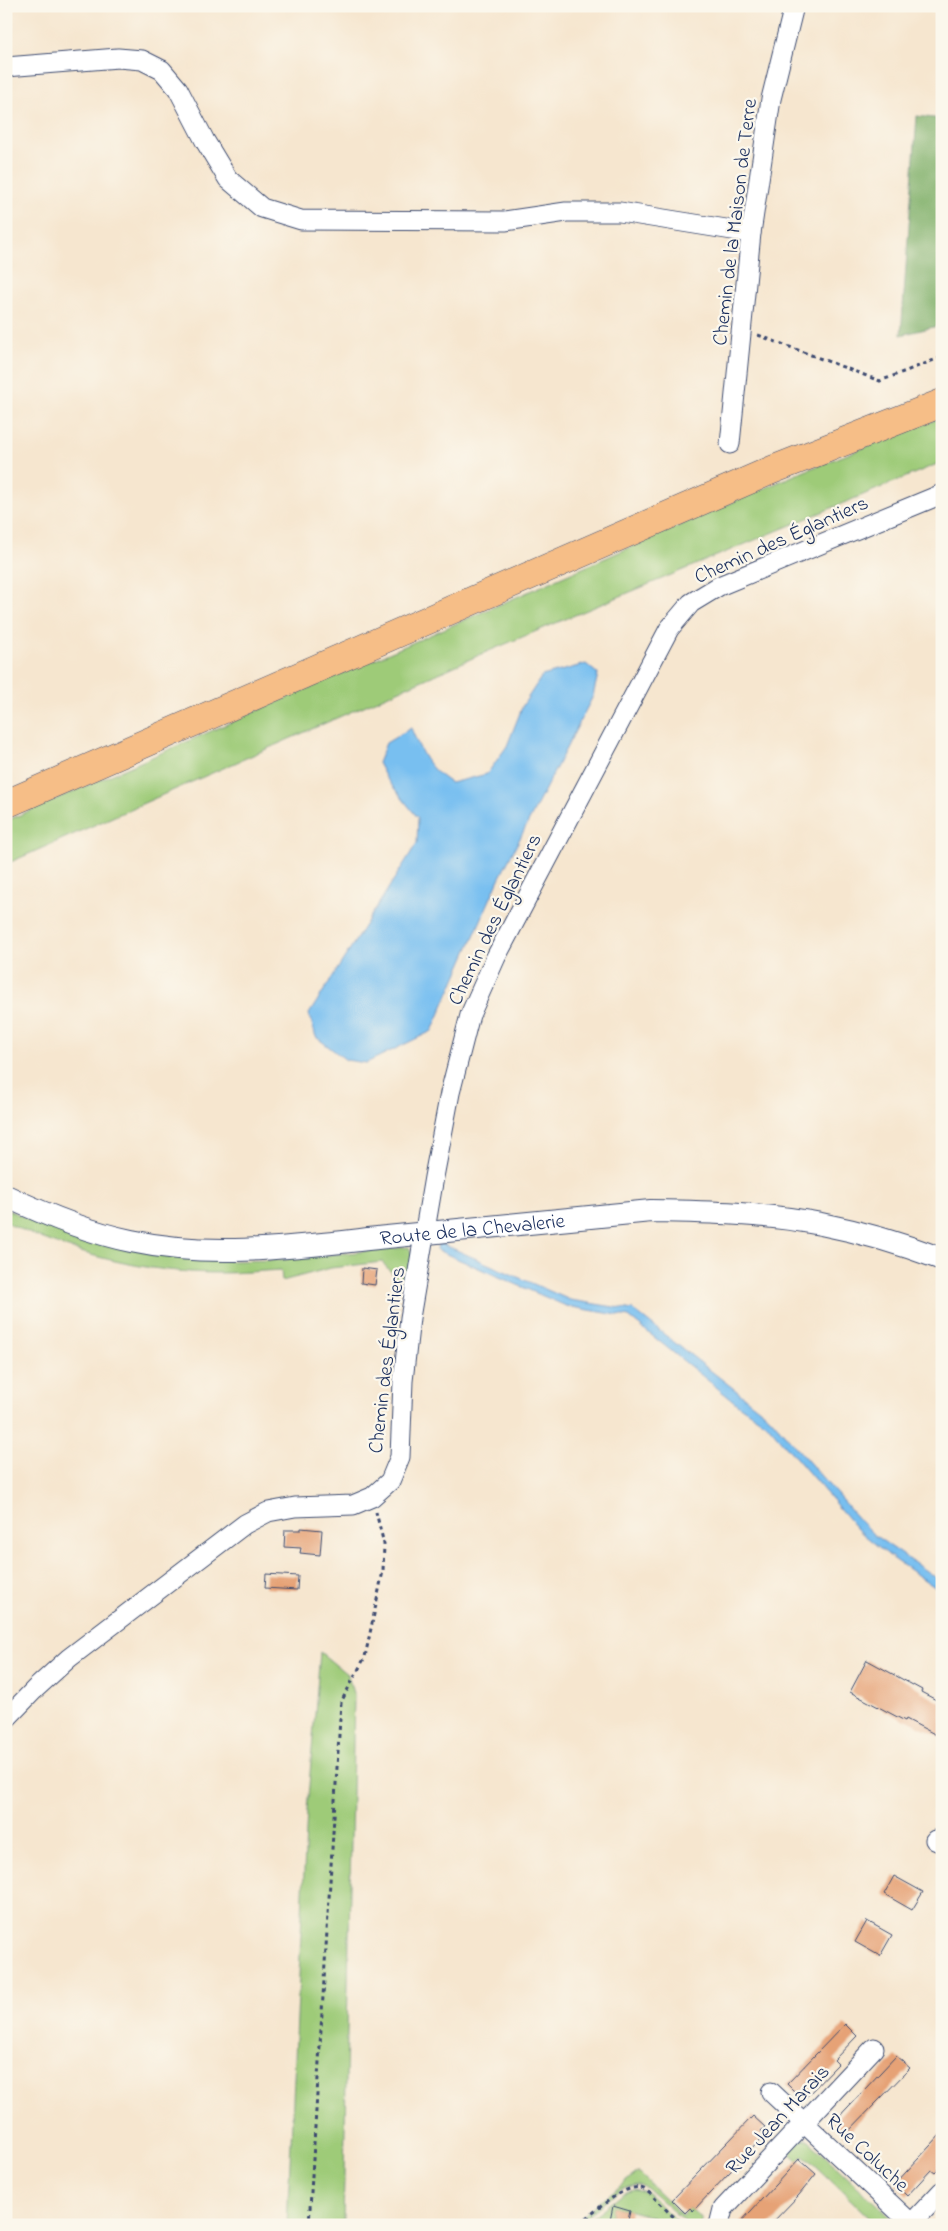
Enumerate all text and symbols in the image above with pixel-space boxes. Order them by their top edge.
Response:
street label: Chemin de la Maison de Terre [706,96,766,347]
street label: Chemin des Églantiers [690,489,874,595]
street label: Chemin des Églantiers [441,829,552,1012]
street label: Route de la Chevalerie [378,1207,567,1255]
street label: Chemin des Églantiers [362,1265,416,1455]
street label: Rue Jean Marais [719,2058,838,2182]
street label: Rue Coluche [818,2107,915,2200]

